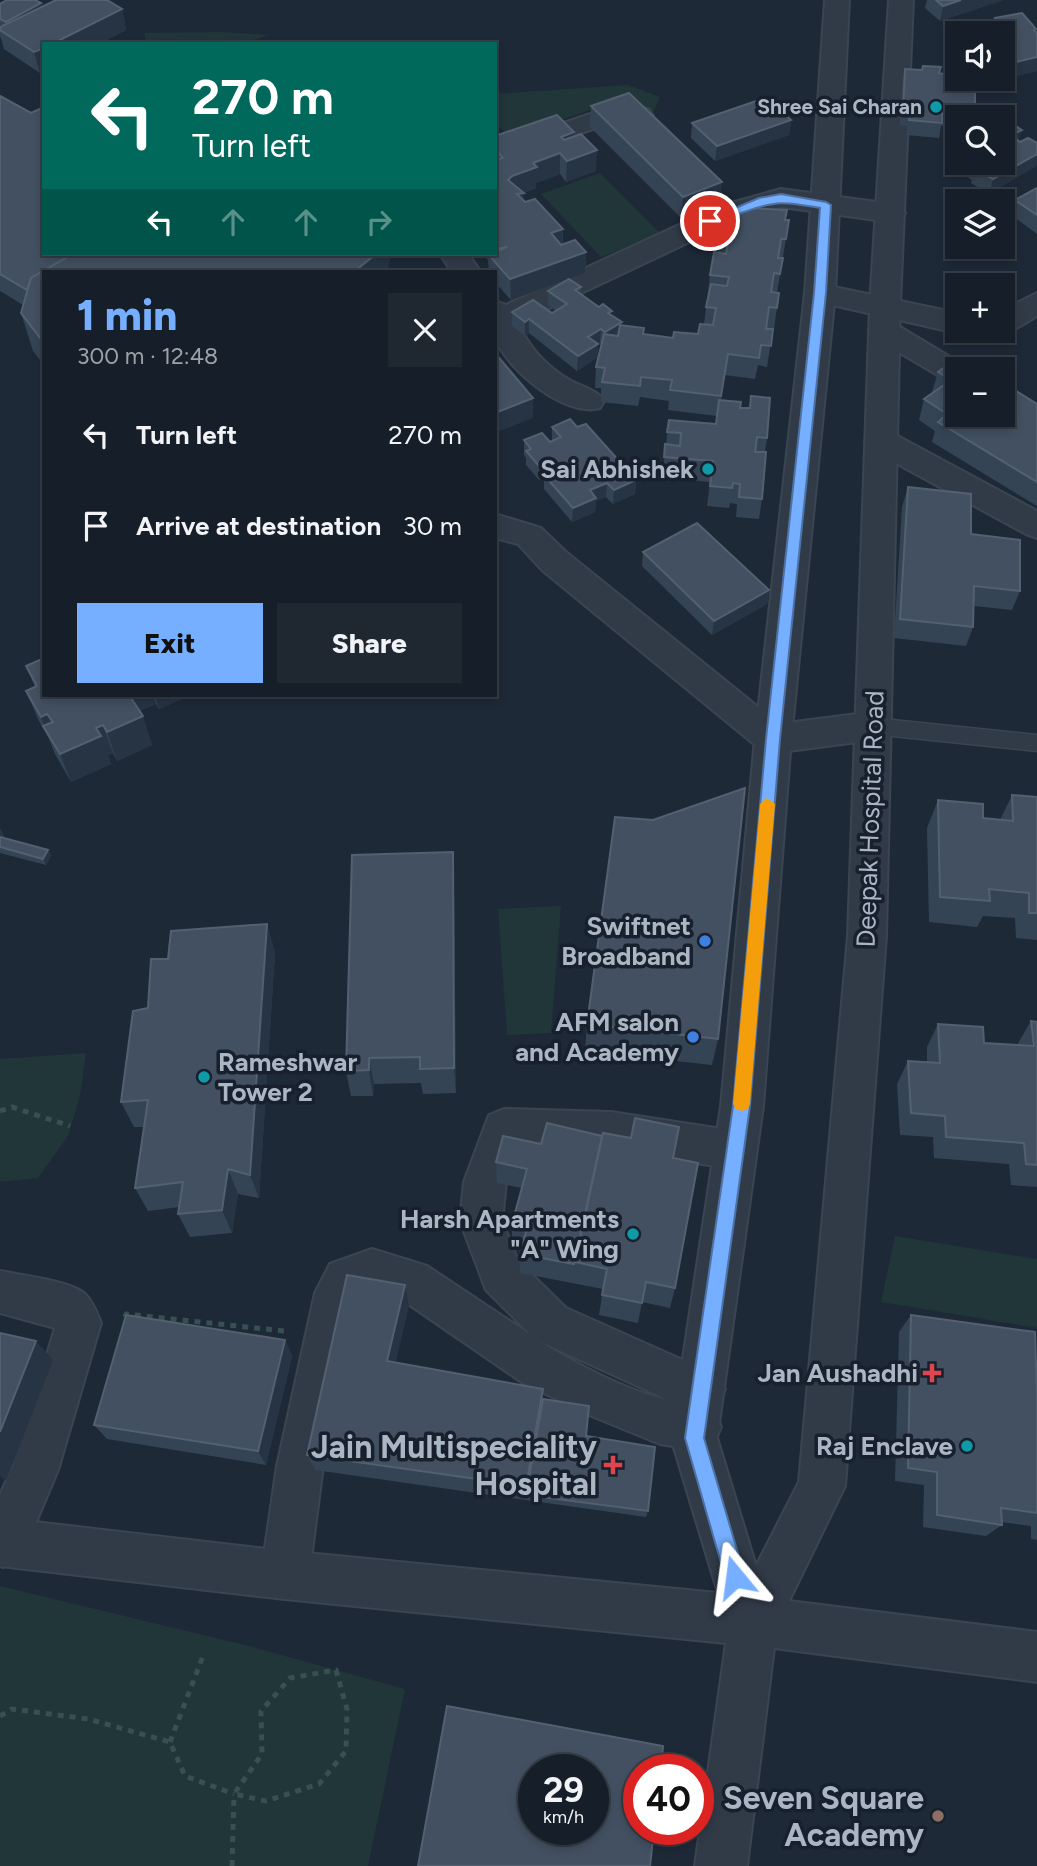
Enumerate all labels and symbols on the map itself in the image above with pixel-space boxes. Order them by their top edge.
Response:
place label: Shree Sai Charan [757,94,922,119]
marker: Shree Sai Charan [928,99,944,115]
pin [680,191,740,251]
place label: Sai Abhishek [540,453,694,485]
marker: Sai Abhishek [700,461,716,477]
street label: Deepak Hospital Road [850,690,890,948]
place label: Swiftnet Broadband [561,910,691,972]
marker: Swiftnet Broadband [697,933,713,949]
place label: AFM salon and Academy [515,1006,679,1068]
marker: AFM salon and Academy [685,1029,701,1045]
place label: Rameshwar Tower 2 [218,1046,357,1108]
marker: Rameshwar Tower 2 [196,1069,212,1085]
place label: Harsh Apartments "A" Wing [400,1203,619,1265]
marker: Harsh Apartments "A" Wing [625,1226,641,1242]
place label: Jan Aushadhi [758,1357,918,1389]
marker: Jan Aushadhi [924,1365,940,1381]
place label: Jain Multispeciality Hospital [311,1428,598,1503]
place label: Raj Enclave [816,1430,953,1462]
marker: Raj Enclave [959,1438,975,1454]
marker: Jain Multispeciality Hospital [603,1455,623,1475]
position arrow [698,1540,772,1614]
speed limit sign: 40 [623,1754,714,1845]
place label: Seven Square Academy [723,1779,925,1854]
marker: Seven Square Academy [930,1808,946,1824]

